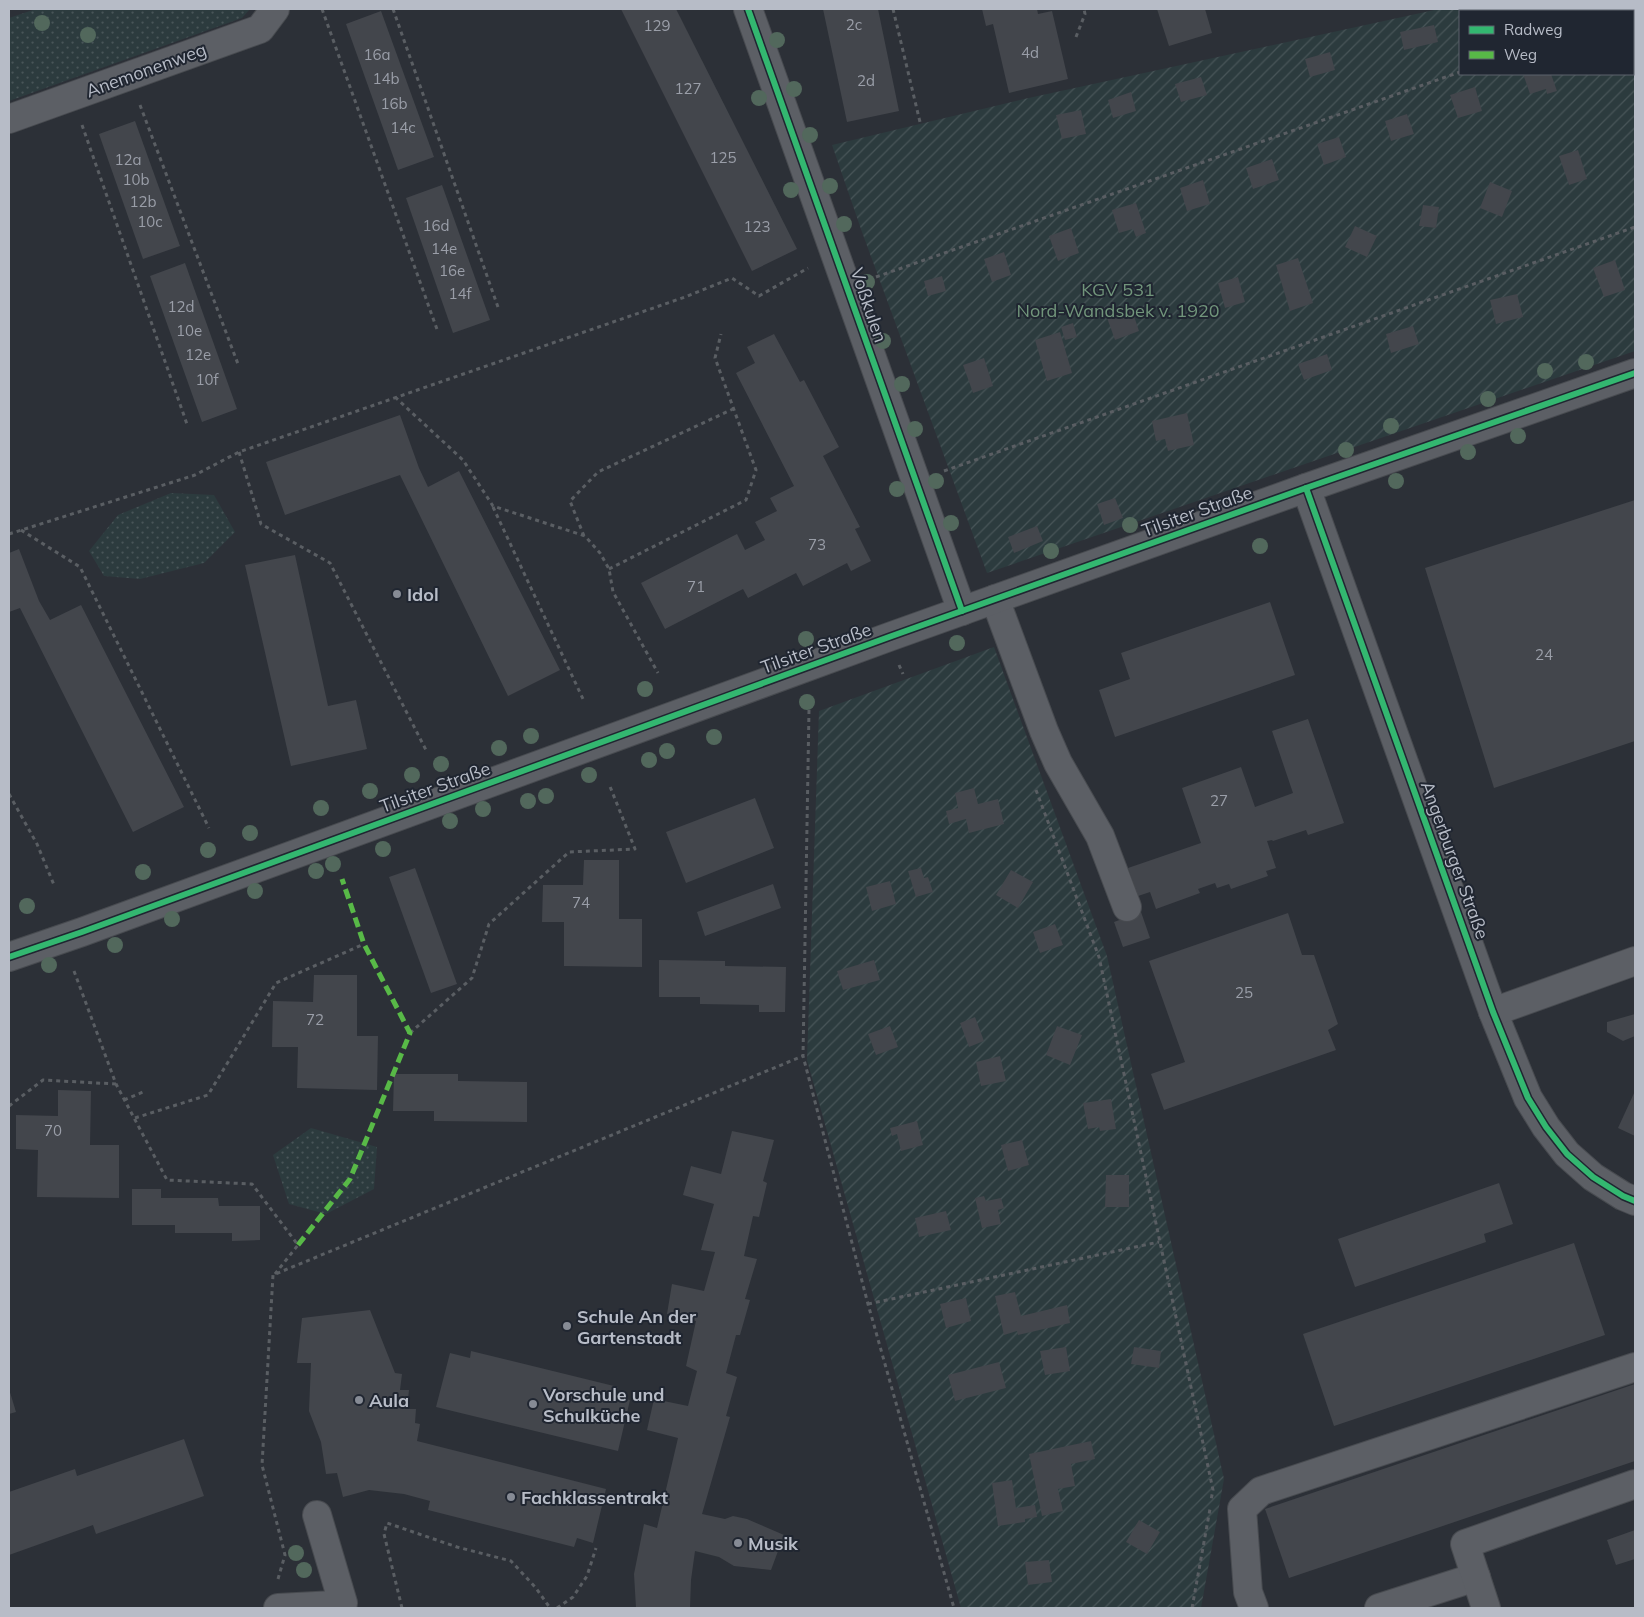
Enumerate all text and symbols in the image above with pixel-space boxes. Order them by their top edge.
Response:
legend [1459,10,1634,75]
house number: 2c [846,15,862,34]
house number: 129 [643,16,671,35]
text: Radweg [1504,20,1562,39]
street label: Anemonenweg [83,38,209,102]
house number: 4d [1021,43,1039,62]
house number: 16a [363,45,391,64]
text: Weg [1504,45,1537,64]
house number: 14b [372,69,400,88]
house number: 2d [857,71,875,90]
house number: 127 [674,79,702,98]
house number: 16b [380,94,408,113]
house number: 14c [390,118,416,137]
house number: 125 [709,148,737,167]
house number: 12a [114,150,142,169]
house number: 10b [122,170,150,189]
house number: 12b [129,192,157,211]
house number: 10c [137,212,163,231]
house number: 16d [422,216,450,235]
house number: 123 [743,217,771,236]
house number: 14e [431,239,457,258]
house number: 16e [439,261,465,280]
street label: Voßkulen [846,265,892,345]
park label: KGV 531 Nord-Wandsbek v. 1920 [1016,278,1220,322]
house number: 14f [448,284,472,303]
house number: 12d [167,297,195,316]
house number: 10e [176,321,202,340]
house number: 12e [185,345,211,364]
house number: 10f [195,370,219,389]
street label: Tilsiter Straße [1139,480,1255,542]
house number: 73 [808,535,826,554]
house number: 71 [687,577,705,596]
place label: Idol [407,583,439,606]
marker: Idol [391,588,403,600]
street label: Tilsiter Straße [758,617,874,679]
house number: 24 [1535,645,1553,664]
street label: Tilsiter Straße [377,756,493,818]
street label: Angerburger Straße [1416,778,1494,942]
house number: 27 [1210,791,1228,810]
house number: 74 [572,893,590,912]
house number: 25 [1235,983,1253,1002]
house number: 72 [306,1010,324,1029]
house number: 70 [44,1121,62,1140]
place label: Schule An der Gartenstadt [577,1305,697,1349]
marker: Schule An der Gartenstadt [561,1320,573,1332]
place label: Vorschule und Schulküche [542,1383,664,1427]
place label: Aula [369,1389,409,1412]
marker: Aula [353,1394,365,1406]
marker: Vorschule und Schulküche [527,1398,539,1410]
place label: Fachklassentrakt [521,1486,668,1509]
marker: Fachklassentrakt [505,1491,517,1503]
place label: Musik [748,1532,799,1555]
marker: Musik [732,1537,744,1549]

